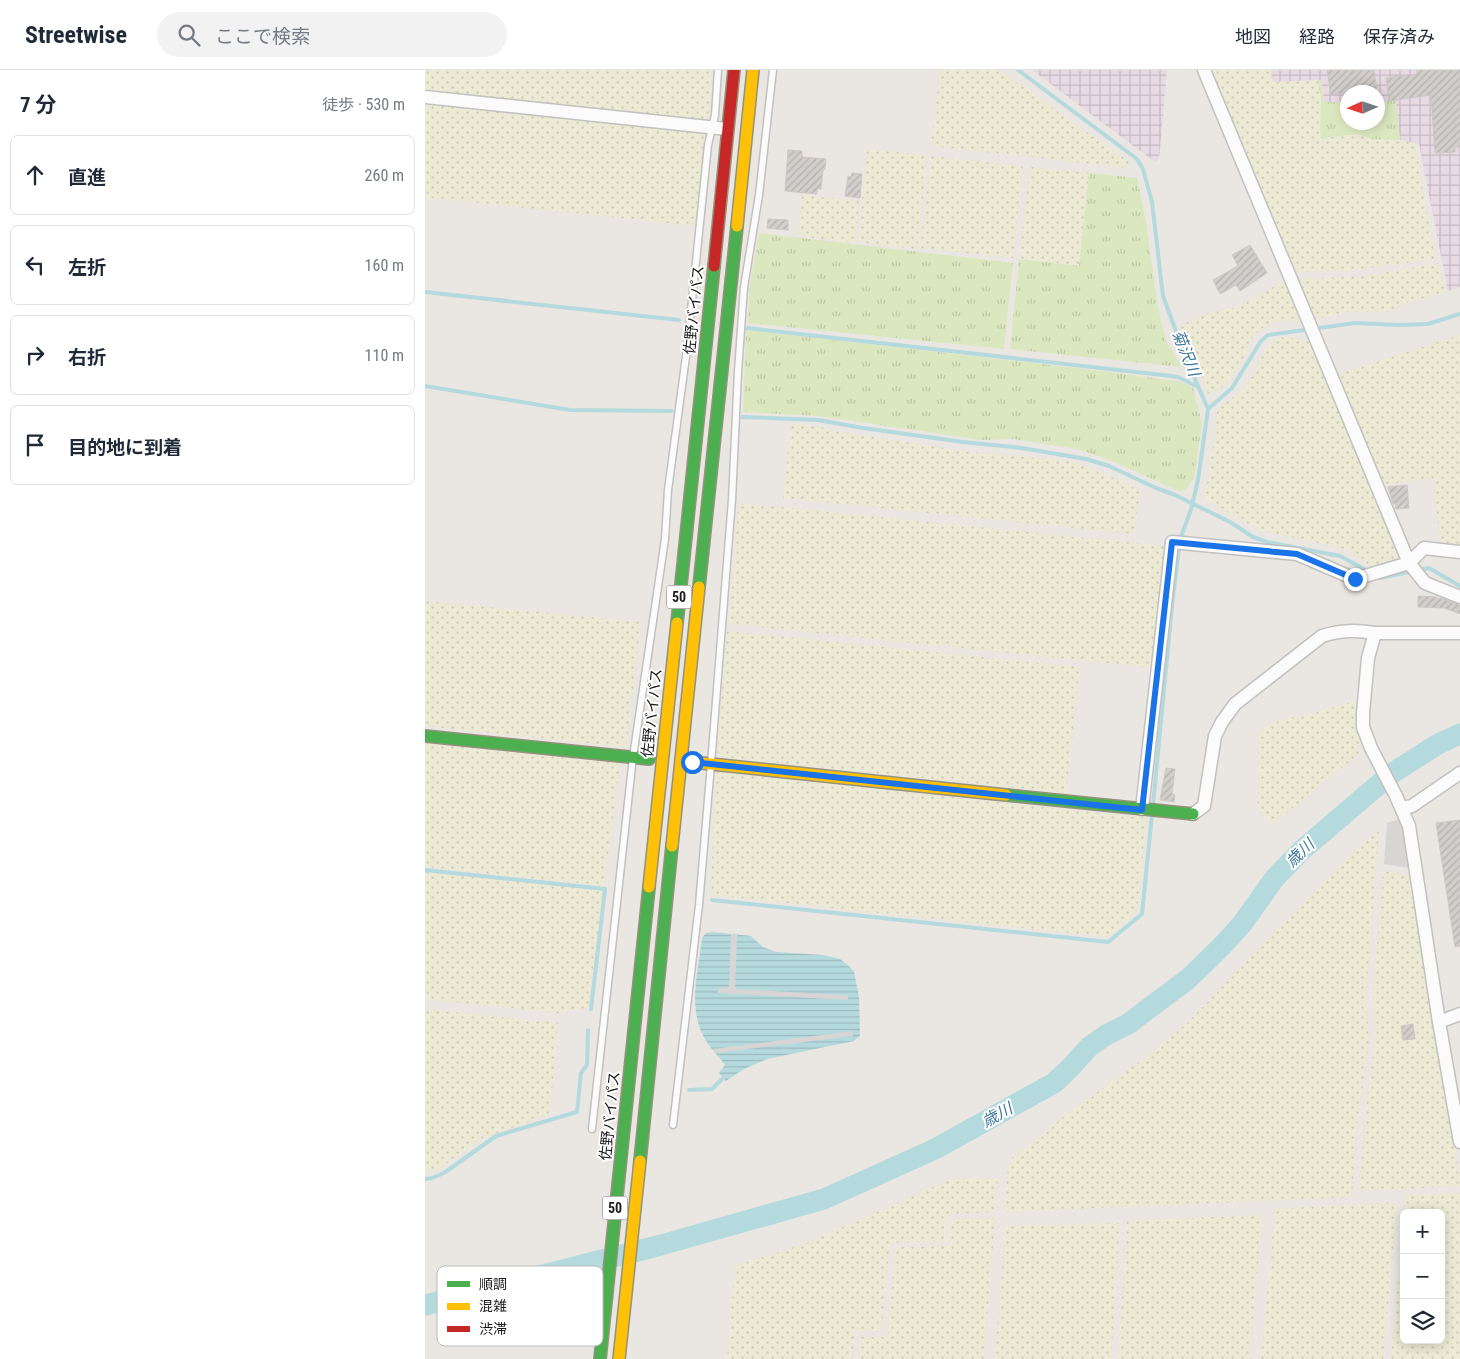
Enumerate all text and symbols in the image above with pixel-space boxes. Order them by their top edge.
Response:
search box [157,12,507,57]
text: Streetwise [25,21,127,49]
icon: search [175,21,203,49]
text: ここで検索 [215,25,310,48]
text: 地図 [1235,26,1271,47]
text: 経路 [1299,26,1335,47]
text: 保存済み [1363,26,1435,47]
north arrow [1340,85,1385,130]
text: 7 分 [20,93,56,117]
text: 徒歩 · 530 m [322,95,405,114]
icon: ahead [21,161,49,189]
text: 直進 [68,166,106,189]
text: 260 m [365,166,404,185]
icon: left [21,251,49,279]
text: 左折 [68,256,106,279]
text: 160 m [365,256,404,275]
street label: 佐野バイパス [680,264,708,356]
water label: 菊沢川 [1168,327,1205,381]
icon: right [21,341,49,369]
text: 右折 [68,346,106,369]
text: 110 m [365,346,404,365]
icon: arrive [21,431,49,459]
text: 目的地に到着 [68,436,182,459]
route end [1344,568,1367,591]
road number: 50 [667,586,691,608]
street label: 佐野バイパス [638,667,666,759]
route start [681,751,704,774]
water label: 歳川 [1282,834,1320,871]
street label: 佐野バイパス [596,1070,624,1162]
water label: 歳川 [978,1098,1017,1131]
road number: 50 [603,1196,627,1220]
map controls [1400,1209,1445,1344]
button: + [1400,1209,1445,1254]
button: − [1400,1254,1445,1299]
legend [437,1266,603,1346]
text: 順調 [479,1276,507,1292]
text: 混雑 [479,1298,507,1314]
button: layers [1400,1299,1445,1344]
text: 渋滞 [479,1321,507,1337]

